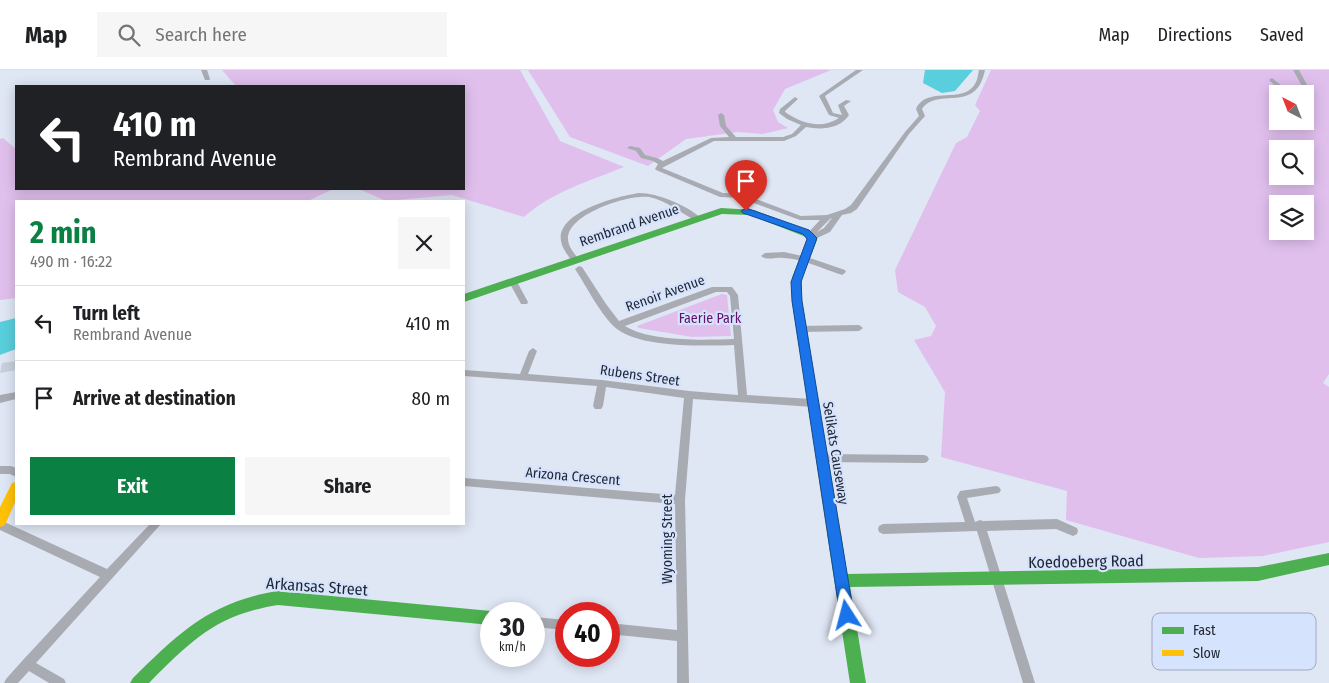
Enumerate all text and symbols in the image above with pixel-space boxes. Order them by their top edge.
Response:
search box [97,12,447,57]
text: Map [25,21,67,49]
icon: search [115,21,143,49]
text: Search here [155,23,247,46]
text: Map [1098,24,1130,46]
text: Directions [1158,24,1232,46]
text: Saved [1260,24,1304,46]
north arrow [1269,85,1314,130]
map controls [1269,85,1314,240]
text: 410 m [113,103,197,145]
icon: left [30,105,95,170]
button: search [1269,140,1314,185]
text: Rembrand Avenue [113,145,277,172]
pin [725,160,767,211]
icon: arrive [732,167,760,195]
button: layers [1269,195,1314,240]
street label: Rembrand Avenue [577,200,681,250]
text: 2 min [30,215,97,251]
button: close [398,217,450,269]
text: 490 m · 16:22 [30,252,112,271]
street label: Renoir Avenue [623,271,707,316]
text: Turn left [73,302,140,325]
icon: left [30,309,58,337]
park label: Faerie Park [679,310,742,327]
text: 410 m [405,312,450,335]
text: Rembrand Avenue [73,325,192,344]
street label: Rubens Street [599,361,681,390]
icon: arrive [30,384,58,412]
text: Arrive at destination [73,387,236,410]
text: 80 m [412,387,450,410]
street label: Selikats Causeway [819,400,852,507]
button: Exit [30,457,235,515]
button: Share [245,457,450,515]
street label: Arizona Crescent [525,464,621,489]
street label: Wyoming Street [659,494,676,584]
street label: Koedoeberg Road [1028,551,1144,572]
street label: Arkansas Street [265,573,369,600]
position arrow [820,588,872,640]
speed limit sign: 40 [555,602,620,667]
text: 30 [500,613,525,643]
legend [1152,613,1316,670]
text: Fast [1193,622,1216,639]
text: km/h [499,640,526,654]
text: Slow [1193,645,1220,662]

